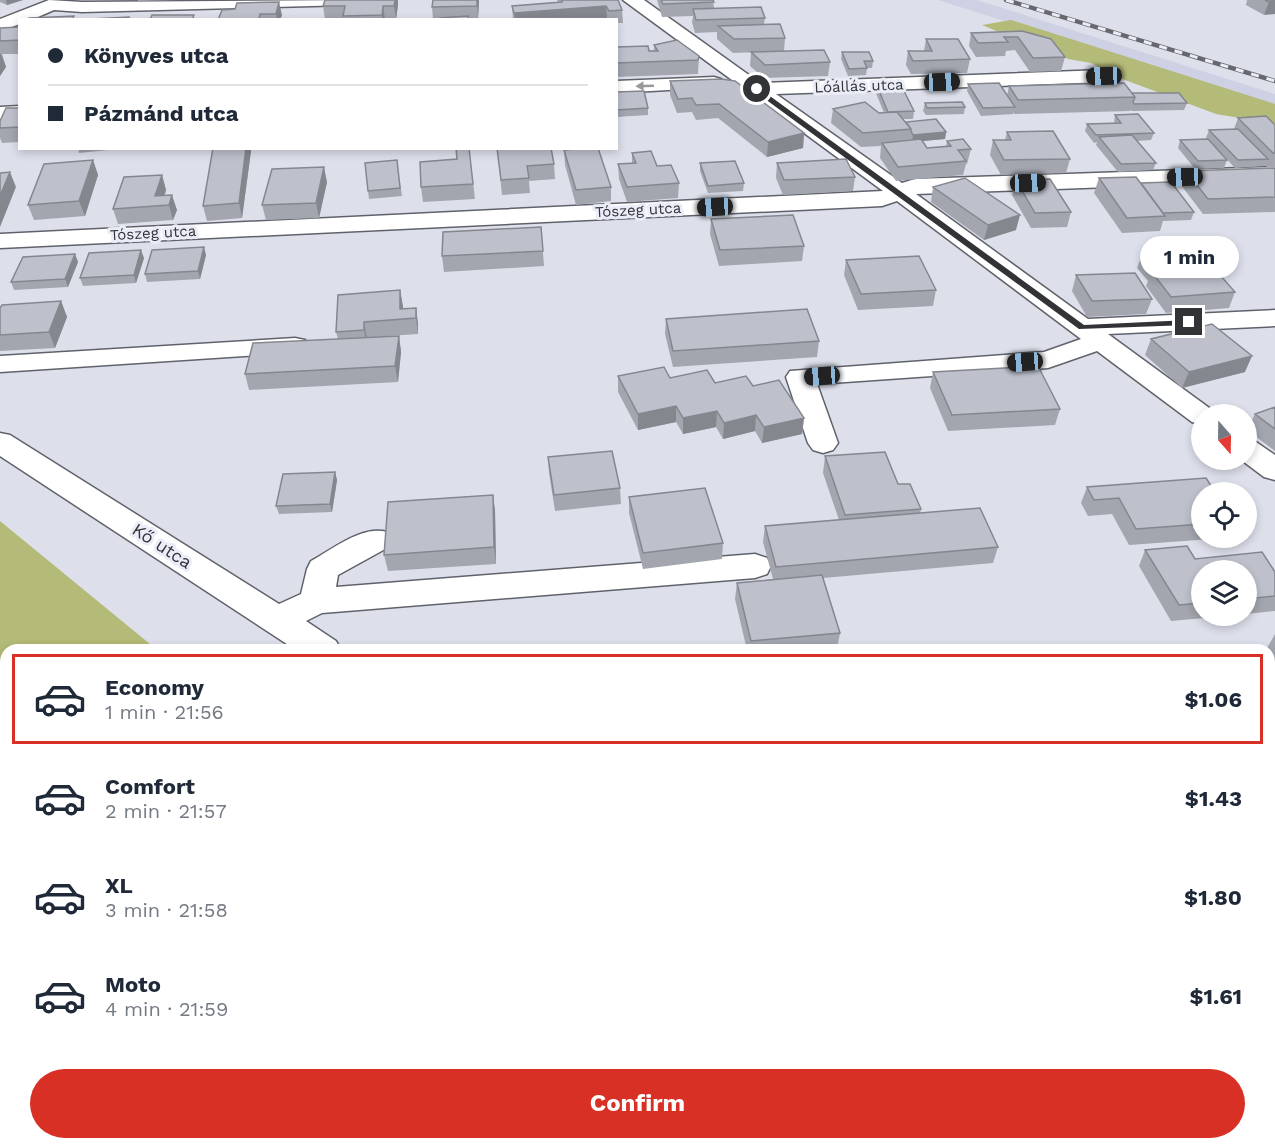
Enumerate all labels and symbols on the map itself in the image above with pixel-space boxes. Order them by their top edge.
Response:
car [1086,66,1122,86]
car [924,72,960,92]
route start [743,75,770,102]
street label: Lóállás utca [814,75,904,97]
one-way arrow [636,81,655,90]
car [1167,167,1203,187]
car [1010,173,1046,193]
car [697,197,733,217]
street label: Tószeg utca [594,199,682,221]
street label: Tószeg utca [109,222,197,244]
callout: 1 min [1140,235,1238,277]
route end [1175,308,1202,335]
car [1006,352,1044,372]
car [803,366,841,386]
north arrow [1191,404,1257,470]
street label: Kő utca [128,519,196,573]

